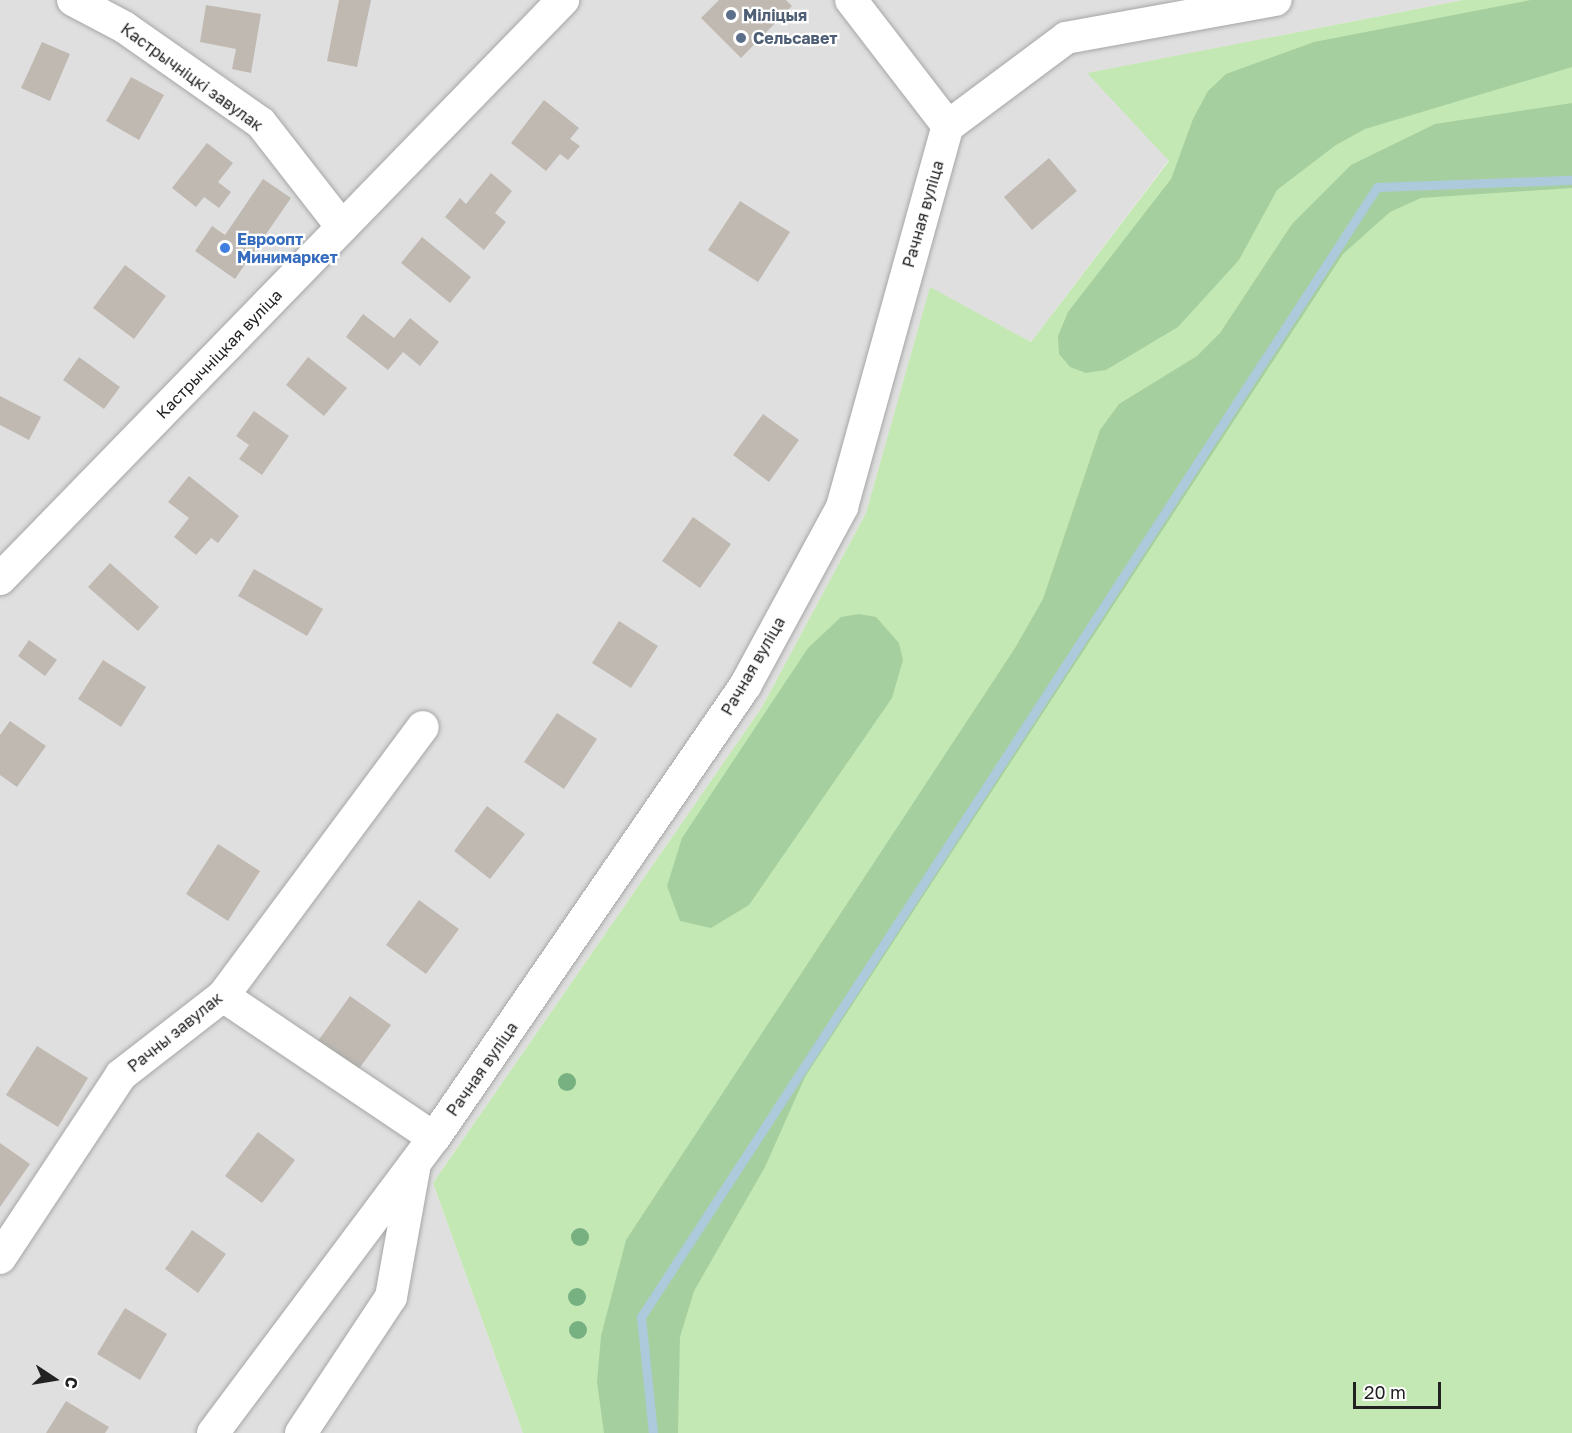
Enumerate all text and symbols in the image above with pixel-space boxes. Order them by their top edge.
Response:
place label: Міліцыя [743,5,807,25]
marker: Міліцыя [724,8,738,22]
street label: Кастрычніцкі завулак [117,19,267,135]
place label: Сельсавет [753,28,837,48]
marker: Сельсавет [734,31,748,45]
street label: Рачная вуліца [899,158,947,270]
place label: Евроопт Минимаркет [237,229,338,267]
marker: Евроопт Минимаркет [218,241,232,255]
street label: Кастрычніцкая вуліца [152,285,286,423]
street label: Рачная вуліца [717,613,789,719]
street label: Рачны завулак [124,988,226,1076]
street label: Рачная вуліца [442,1018,522,1120]
north arrow [24,1349,84,1409]
scale bar [1356,1370,1444,1408]
text: С [61,1375,83,1390]
text: 20 m [1364,1381,1406,1403]

